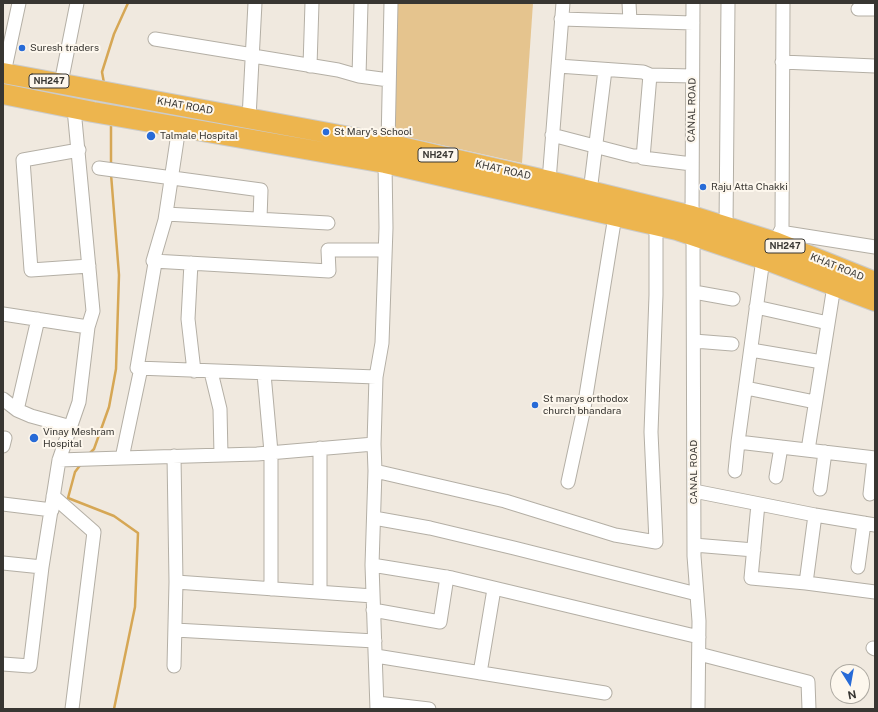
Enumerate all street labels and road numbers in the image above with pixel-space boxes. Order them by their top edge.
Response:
road number: NH247 [29,74,69,88]
street label: CANAL ROAD [685,78,699,142]
street label: KHAT ROAD [156,95,214,117]
road number: NH247 [418,148,458,162]
street label: KHAT ROAD [474,158,532,182]
road number: NH247 [765,239,805,253]
street label: KHAT ROAD [808,251,866,283]
street label: CANAL ROAD [688,440,700,504]

